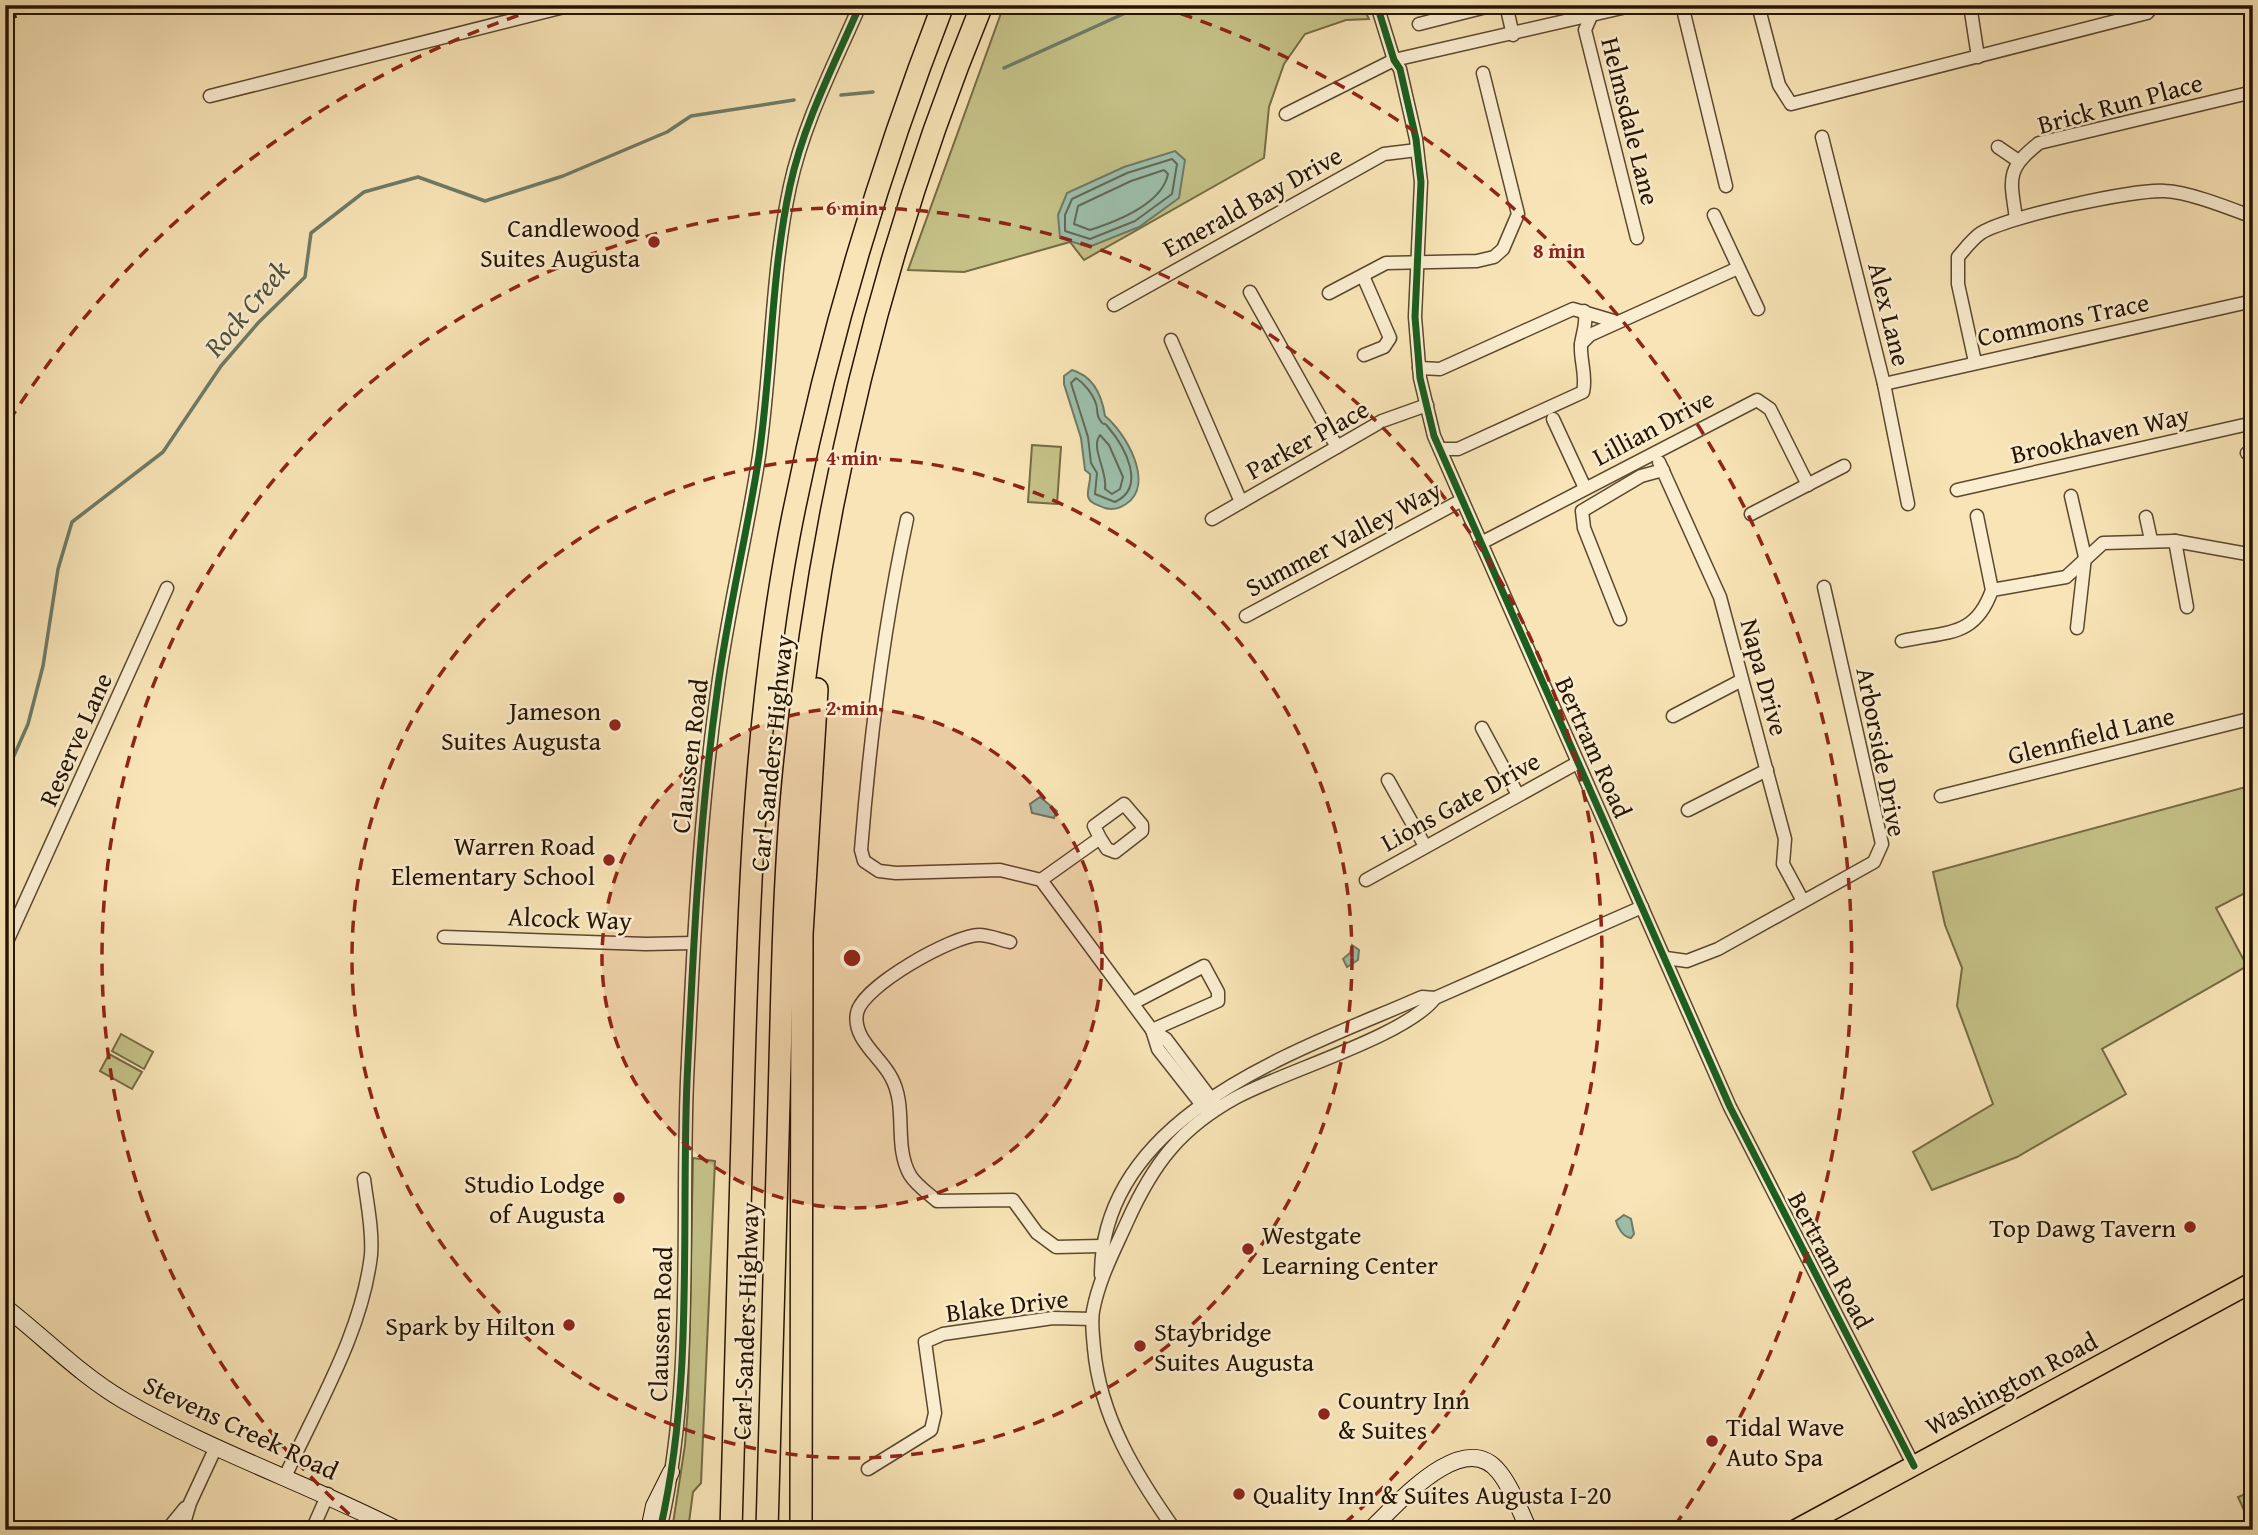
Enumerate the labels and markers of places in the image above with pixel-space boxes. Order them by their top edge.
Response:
place label: Candlewood Suites Augusta [480,208,641,277]
marker: Candlewood Suites Augusta [646,234,662,250]
place label: Jameson Suites Augusta [441,691,602,760]
marker: Jameson Suites Augusta [607,717,623,733]
place label: Warren Road Elementary School [391,826,595,895]
marker: Warren Road Elementary School [601,852,617,868]
centre of rings [840,946,864,970]
place label: Studio Lodge of Augusta [464,1164,606,1233]
marker: Studio Lodge of Augusta [611,1190,627,1206]
place label: Top Dawg Tavern [1989,1208,2176,1247]
place label: Westgate Learning Center [1262,1215,1438,1284]
marker: Top Dawg Tavern [2182,1219,2198,1235]
marker: Westgate Learning Center [1240,1241,1256,1257]
place label: Spark by Hilton [385,1306,555,1345]
place label: Staybridge Suites Augusta [1154,1312,1315,1381]
marker: Spark by Hilton [561,1317,577,1333]
marker: Staybridge Suites Augusta [1132,1338,1148,1354]
place label: Country Inn & Suites [1338,1380,1470,1449]
marker: Country Inn & Suites [1316,1406,1332,1422]
place label: Tidal Wave Auto Spa [1726,1407,1845,1476]
marker: Tidal Wave Auto Spa [1704,1433,1720,1449]
place label: Quality Inn & Suites Augusta I-20 [1253,1475,1612,1514]
marker: Quality Inn & Suites Augusta I-20 [1231,1486,1247,1502]

